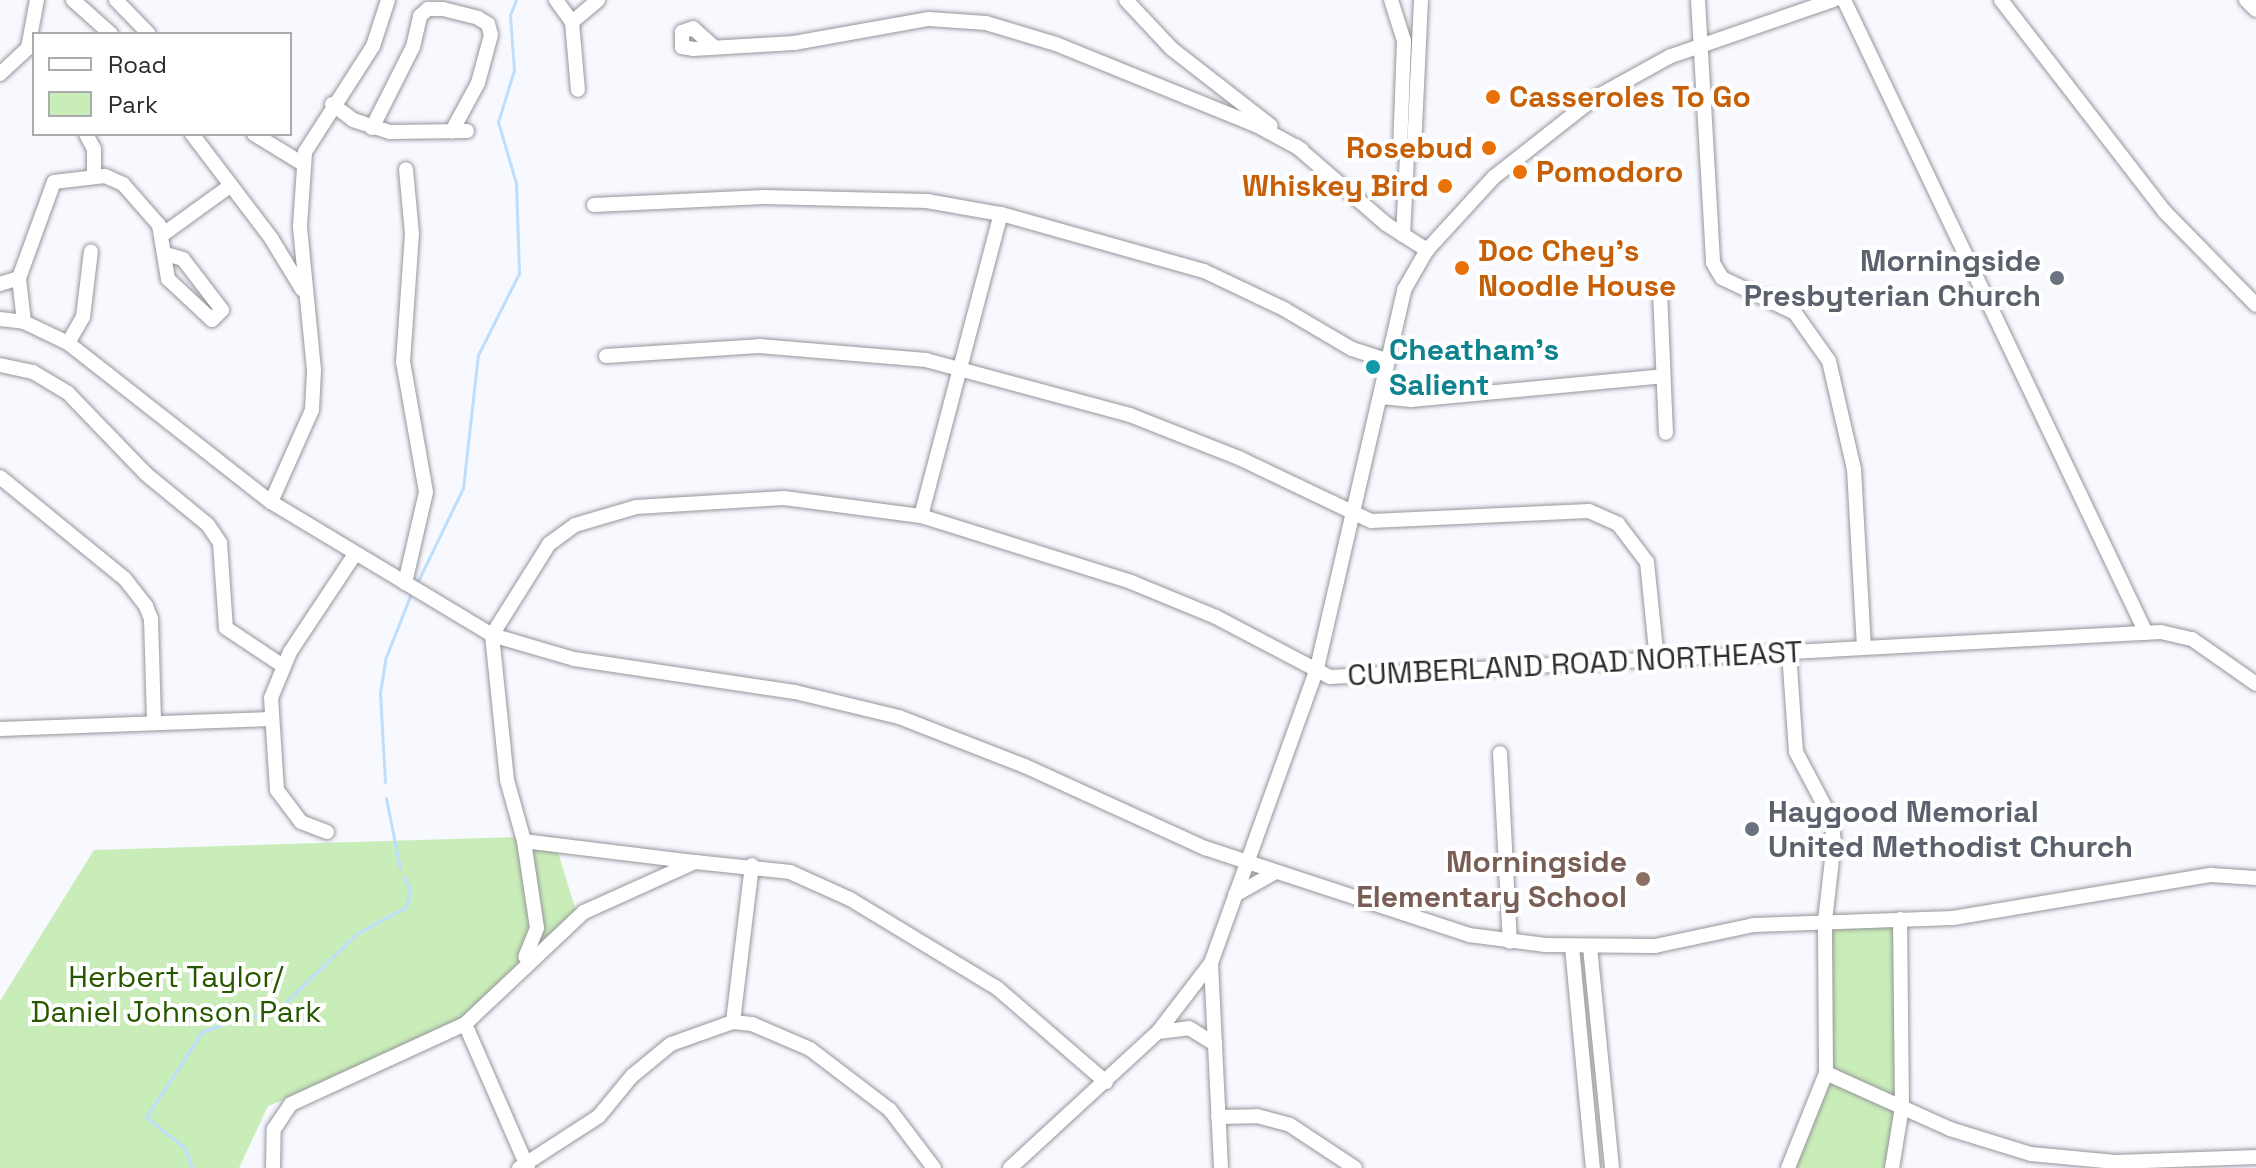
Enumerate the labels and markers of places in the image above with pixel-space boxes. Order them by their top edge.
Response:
place label: Casseroles To Go [1509,79,1752,115]
marker: Casseroles To Go [1484,88,1502,106]
place label: Rosebud [1346,130,1473,166]
marker: Rosebud [1480,139,1498,157]
place label: Pomodoro [1536,154,1683,190]
marker: Pomodoro [1511,163,1529,181]
place label: Whiskey Bird [1242,168,1429,204]
marker: Whiskey Bird [1436,177,1454,195]
place label: Doc Chey's Noodle House [1478,233,1676,304]
place label: Morningside Presbyterian Church [1744,243,2041,314]
marker: Doc Chey's Noodle House [1453,259,1471,277]
marker: Morningside Presbyterian Church [2048,269,2066,287]
place label: Cheatham's Salient [1389,332,1559,402]
marker: Cheatham's Salient [1364,358,1382,376]
place label: Haygood Memorial United Methodist Church [1768,794,2133,864]
marker: Haygood Memorial United Methodist Church [1743,820,1761,838]
place label: Morningside Elementary School [1356,844,1627,914]
marker: Morningside Elementary School [1634,870,1652,888]

